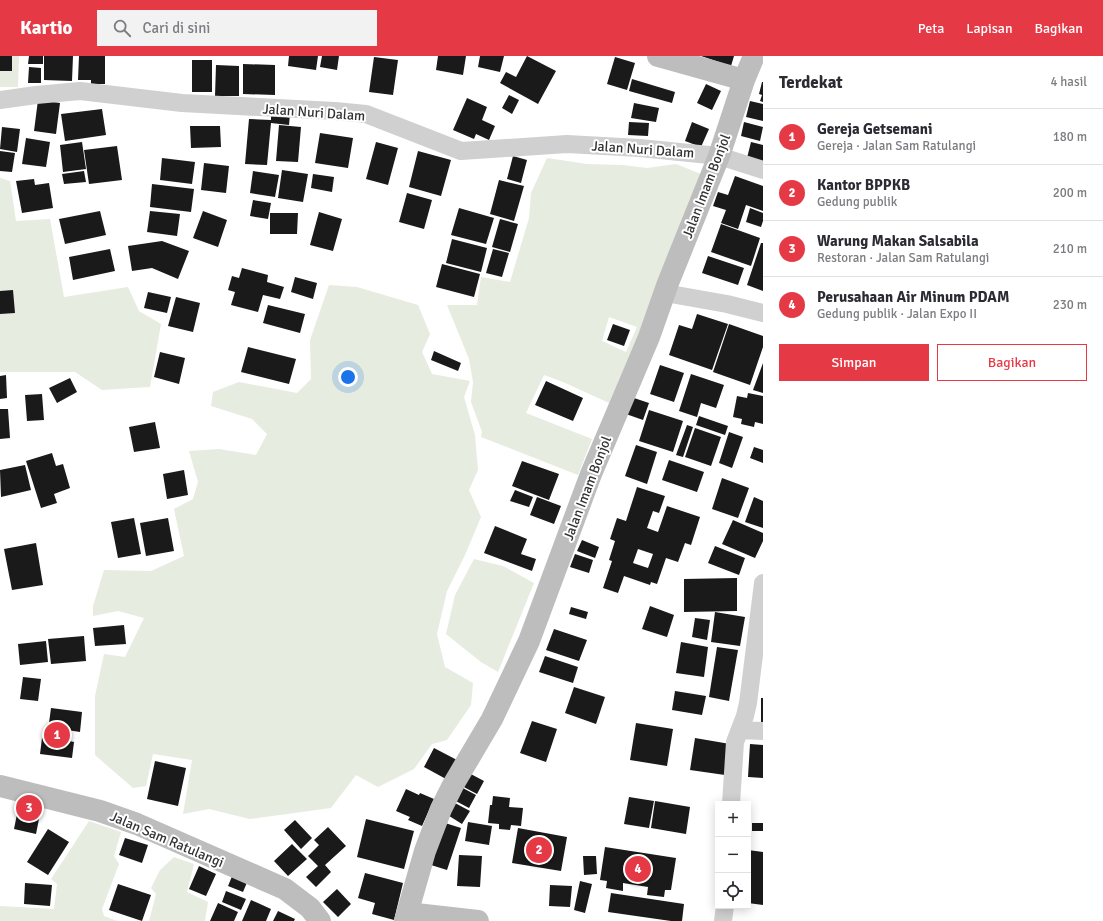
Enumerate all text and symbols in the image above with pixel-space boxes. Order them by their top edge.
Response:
search box [97,10,377,46]
text: Kartio [20,16,73,40]
icon: search [111,17,133,39]
text: Cari di sini [143,19,210,37]
text: Peta [918,20,944,37]
text: Lapisan [966,20,1013,37]
text: Bagikan [1035,20,1083,37]
text: Terdekat [779,72,843,93]
text: 4 hasil [1050,74,1087,90]
street label: Jalan Nuri Dalam [262,100,366,125]
text: Gereja Getsemani [817,120,932,138]
text: 1 [788,129,796,145]
text: 180 m [1053,129,1087,145]
street label: Jalan Imam Bonjol [679,132,734,241]
street label: Jalan Nuri Dalam [591,137,695,162]
text: Gereja · Jalan Sam Ratulangi [817,138,976,154]
text: Kantor BPPKB [817,176,910,194]
text: 2 [788,185,796,201]
text: 200 m [1053,185,1087,201]
text: Gedung publik [817,194,897,210]
text: Warung Makan Salsabila [817,232,979,250]
text: 3 [788,241,796,257]
text: 210 m [1053,241,1087,257]
text: Restoran · Jalan Sam Ratulangi [817,250,989,266]
text: Perusahaan Air Minum PDAM [817,288,1009,306]
text: 4 [788,297,796,313]
text: 230 m [1053,297,1087,313]
text: Gedung publik · Jalan Expo II [817,306,977,322]
button: Simpan [779,344,929,381]
button: Bagikan [937,344,1087,381]
your location [338,367,358,387]
street label: Jalan Imam Bonjol [560,434,615,543]
pin: 1 [44,720,70,750]
pin: 3 [16,793,42,823]
map controls [715,801,751,909]
button: + [715,801,751,837]
street label: Jalan Sam Ratulangi [107,808,226,871]
pin: 2 [526,835,552,865]
button: − [715,837,751,873]
pin: 4 [625,854,651,884]
button: locate [715,873,751,909]

